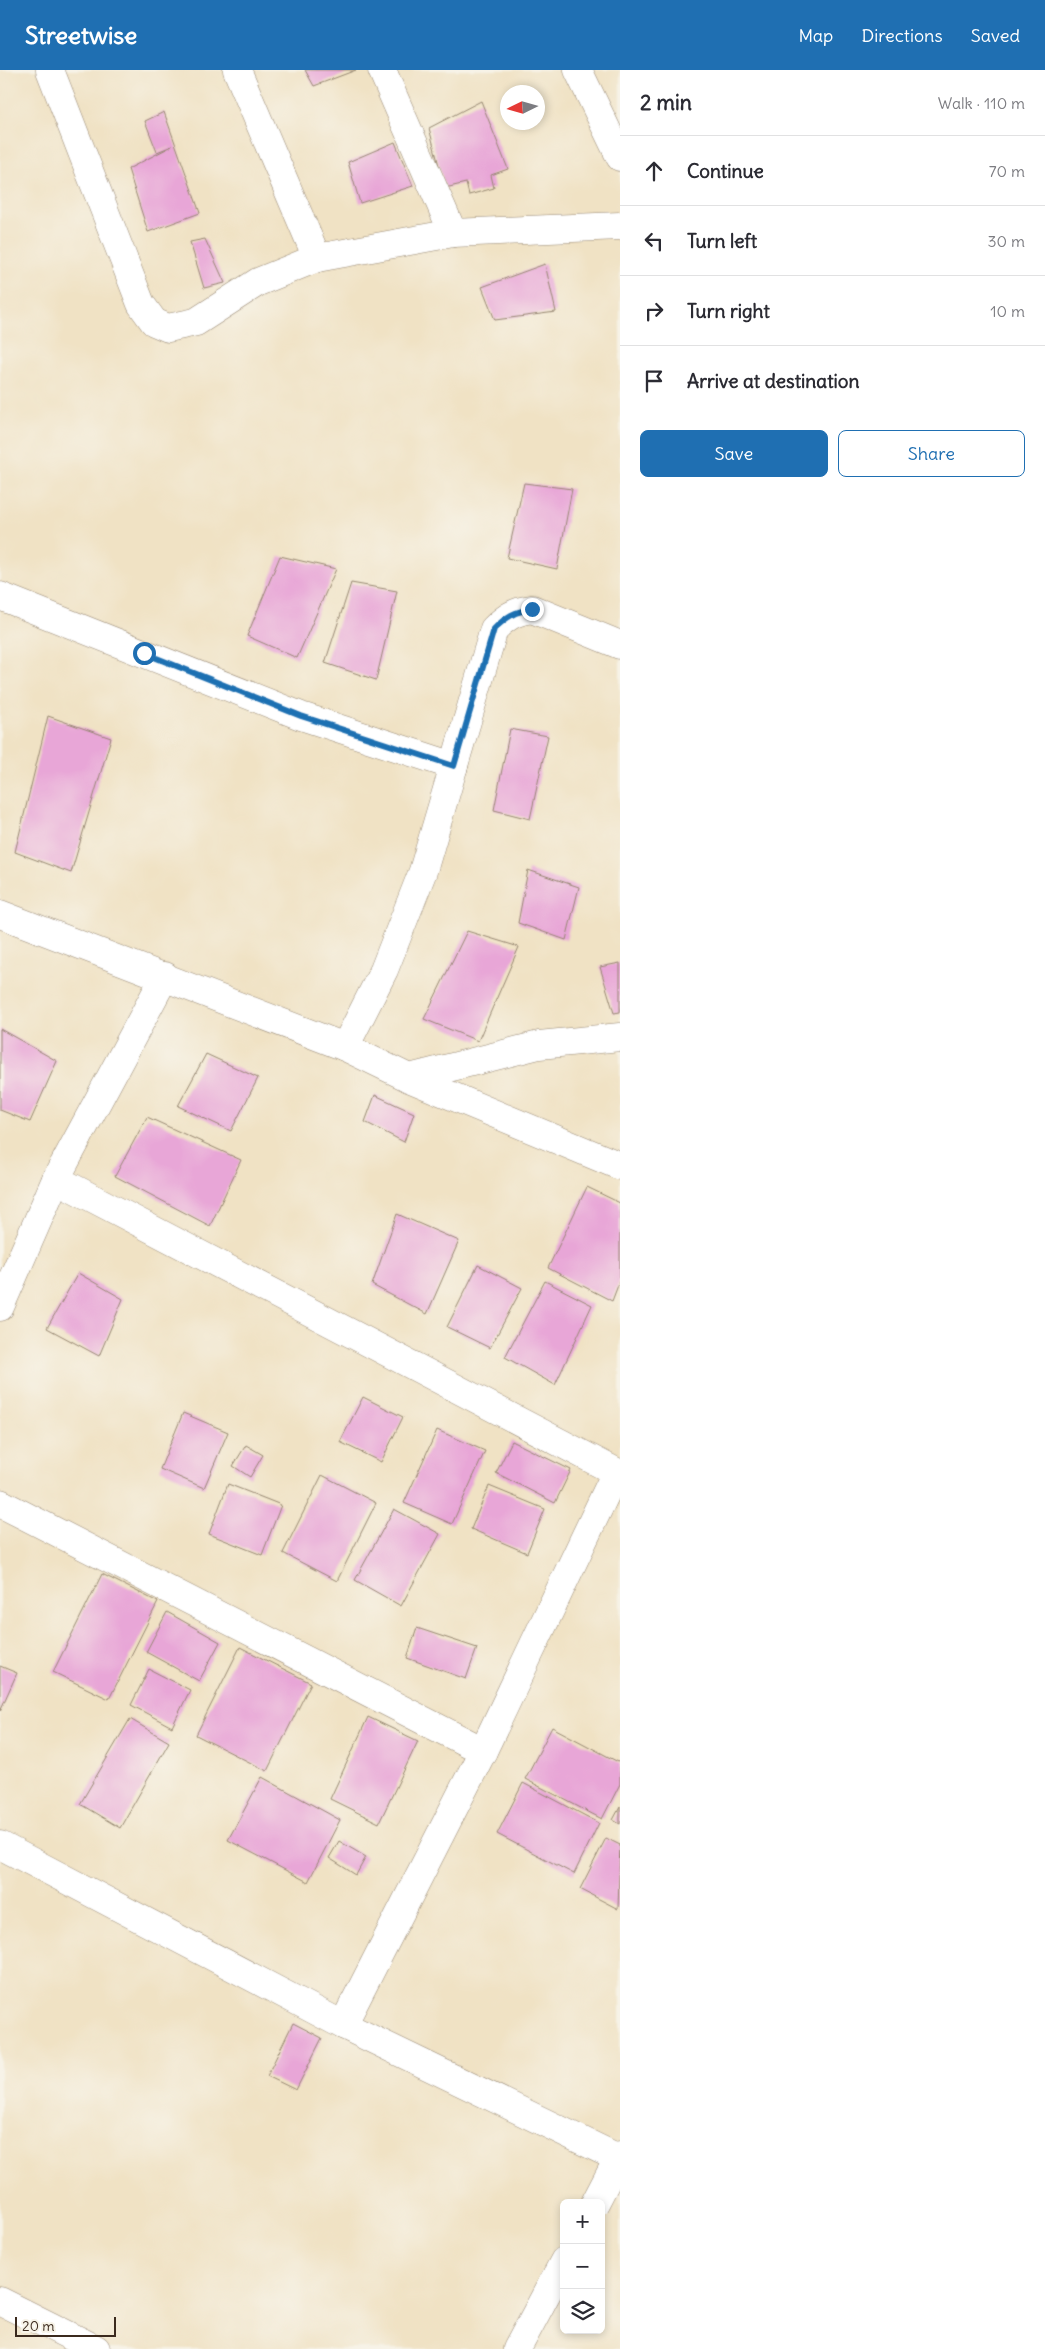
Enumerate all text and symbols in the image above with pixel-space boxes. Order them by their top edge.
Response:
text: Streetwise [25,20,137,50]
text: Map [798,24,833,47]
text: Directions [861,24,943,47]
text: Saved [971,24,1020,47]
north arrow [500,85,545,130]
text: 2 min [640,89,692,116]
text: Walk · 110 m [938,93,1025,113]
icon: ahead [640,157,668,185]
text: Continue [687,159,764,183]
text: 70 m [989,161,1025,181]
icon: left [640,227,668,255]
text: Turn left [687,229,757,253]
text: 30 m [988,231,1025,251]
icon: right [640,297,668,325]
text: Turn right [687,299,770,323]
text: 10 m [990,301,1025,321]
icon: arrive [640,367,668,395]
text: Arrive at destination [687,369,860,393]
button: Save [640,430,828,477]
button: Share [838,430,1025,477]
route end [521,598,544,621]
route start [133,642,156,665]
map controls [560,2199,605,2334]
button: + [560,2199,605,2244]
button: − [560,2244,605,2289]
button: layers [560,2289,605,2334]
scale bar [15,2314,116,2337]
text: 20 m [22,2317,55,2335]

